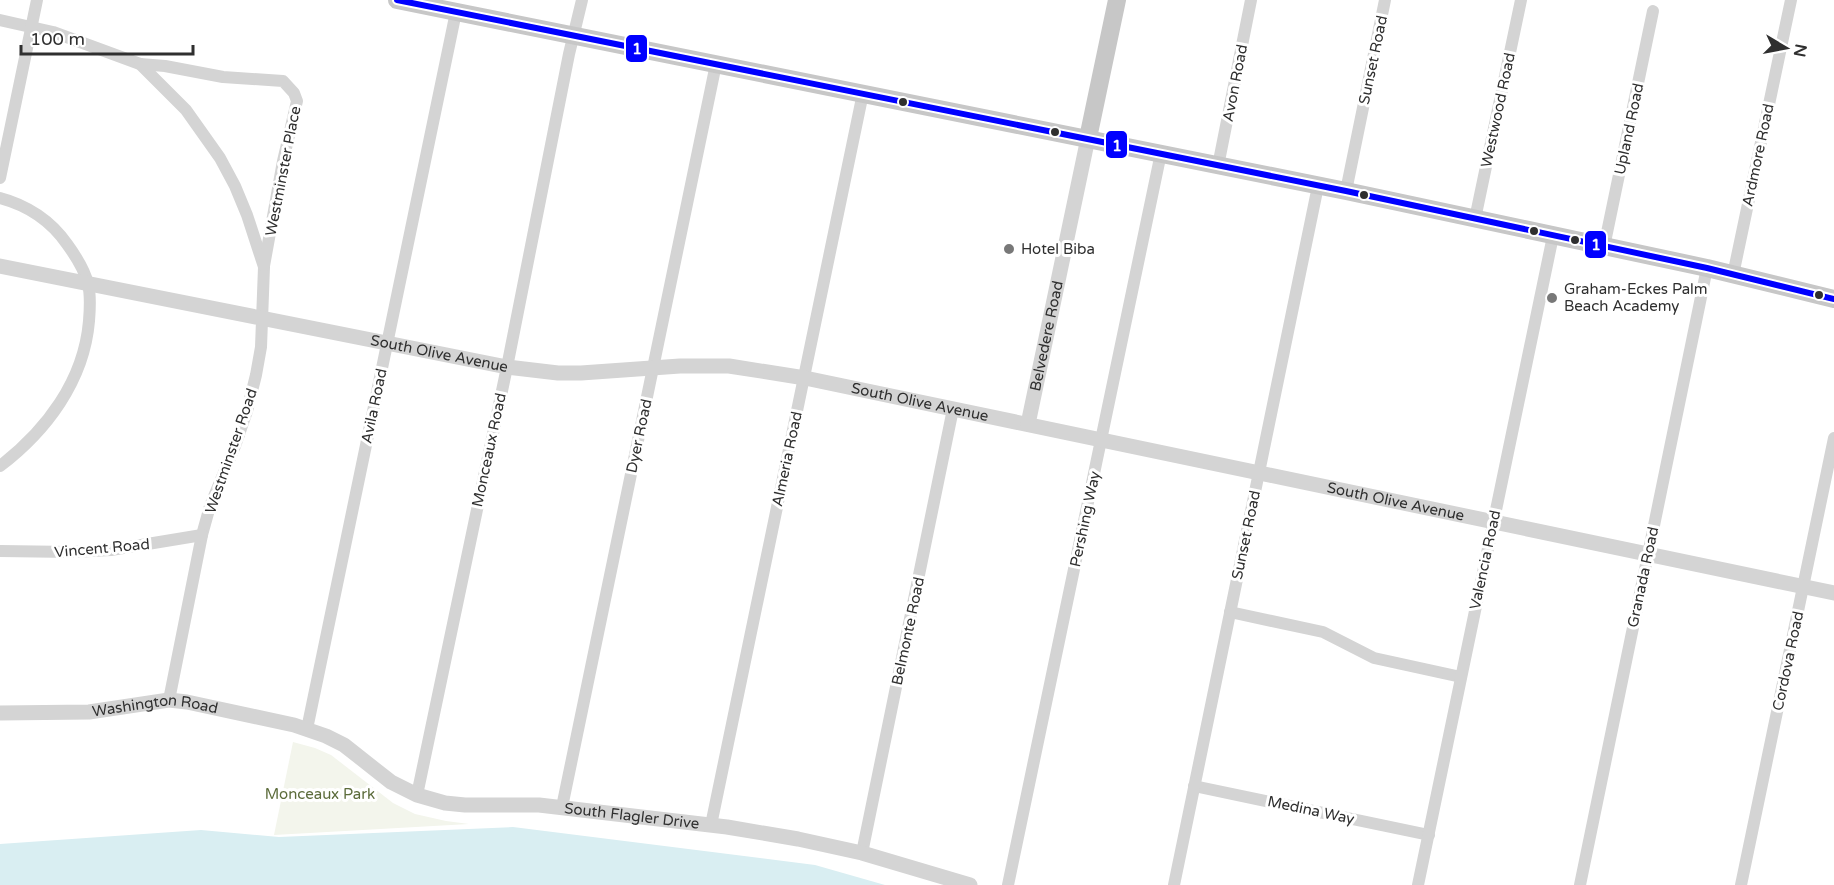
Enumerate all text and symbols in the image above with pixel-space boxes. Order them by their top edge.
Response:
street label: Sunset Road [1355,14,1391,106]
scale bar [21,18,194,56]
north arrow [1756,18,1816,78]
text: 100 m [30,28,85,50]
line badge: 1 [625,34,648,63]
text: 1 [632,39,642,59]
text: N [1789,42,1811,58]
street label: Avon Road [1219,43,1251,123]
street label: Westwood Road [1477,51,1519,169]
street label: Upland Road [1611,82,1647,176]
unlabelled marker [897,96,909,108]
street label: Ardmore Road [1738,102,1778,208]
street label: Westminster Place [262,105,304,237]
unlabelled marker [1049,126,1061,138]
line badge: 1 [1105,130,1128,159]
text: 1 [1112,136,1122,156]
unlabelled marker [1358,189,1370,201]
unlabelled marker [1528,225,1540,237]
line badge: 1 [1584,230,1607,259]
unlabelled marker [1569,234,1581,246]
text: 1 [1591,235,1601,255]
place label: Hotel Biba [1021,240,1095,258]
marker: Hotel Biba [1002,242,1016,256]
street label: Belvedere Road [1026,279,1067,393]
place label: Graham-Eckes Palm Beach Academy [1564,280,1708,315]
unlabelled marker [1813,289,1825,301]
marker: Graham-Eckes Palm Beach Academy [1545,291,1559,305]
street label: South Olive Avenue [369,331,510,376]
street label: Avila Road [357,367,391,445]
street label: South Olive Avenue [850,379,990,425]
street label: Westminster Road [201,386,261,516]
street label: Monceaux Road [468,391,510,509]
street label: Dyer Road [622,397,656,475]
street label: Almeria Road [768,410,806,508]
street label: Pershing Way [1066,469,1104,569]
street label: South Olive Avenue [1325,478,1466,525]
street label: Sunset Road [1228,489,1264,581]
street label: Valencia Road [1466,509,1504,611]
street label: Granada Road [1624,525,1662,629]
street label: Vincent Road [53,535,151,561]
street label: Belmonte Road [888,575,928,687]
street label: Cordova Road [1769,610,1807,712]
street label: Washington Road [91,691,220,720]
park label: Monceaux Park [265,785,375,803]
street label: Medina Way [1266,792,1356,828]
street label: South Flagler Drive [563,799,700,833]

